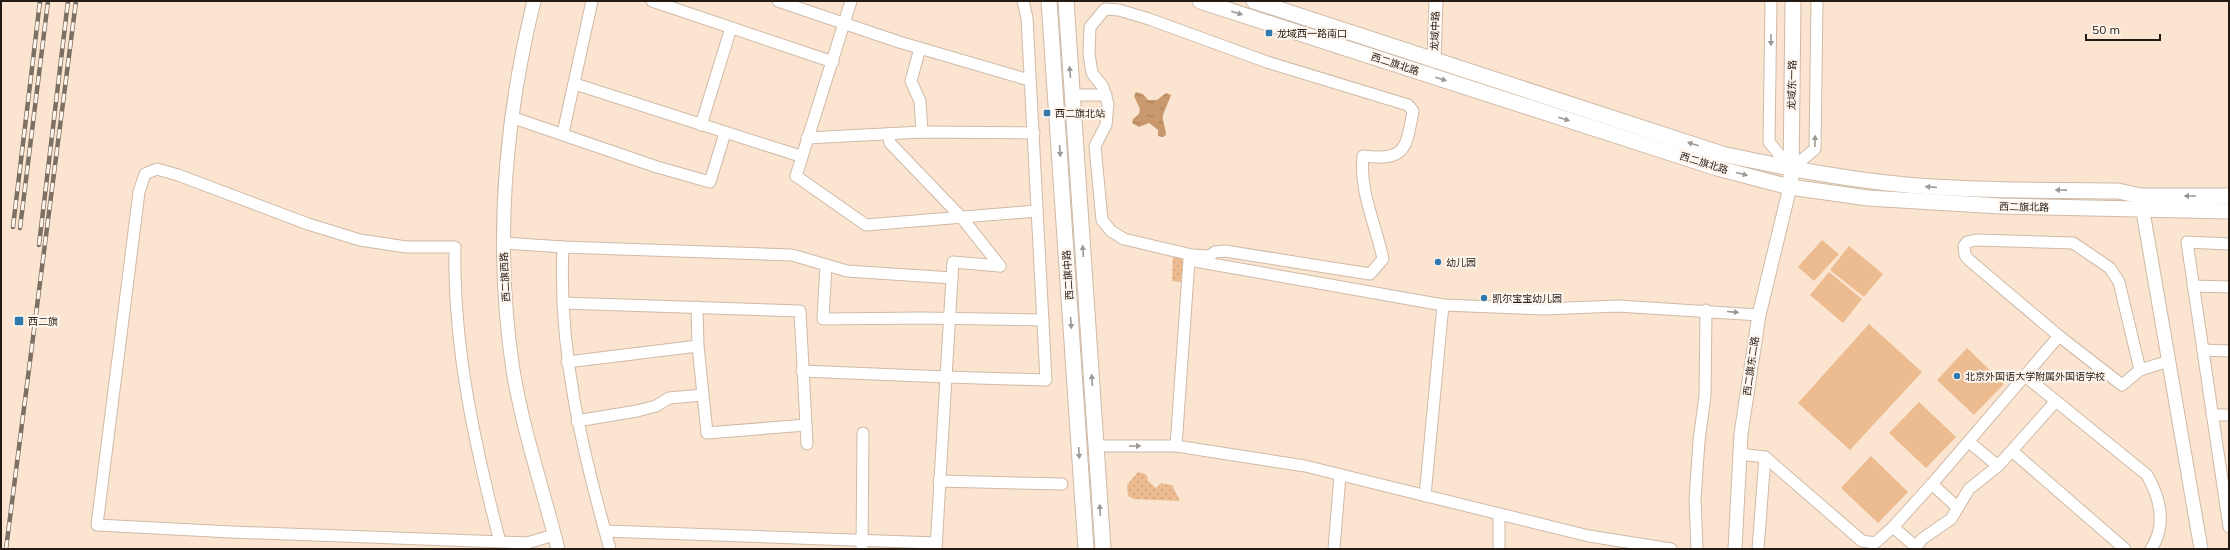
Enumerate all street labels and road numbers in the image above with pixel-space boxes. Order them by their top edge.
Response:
street label: 龙域中路 [1428,11,1442,51]
street label: 西二旗北路 [1369,50,1421,78]
street label: 龙域东一路 [1785,60,1799,110]
street label: 西二旗北路 [1678,149,1730,177]
street label: 西二旗北路 [1999,200,2049,214]
street label: 西二旗中路 [1060,250,1076,300]
street label: 西二旗西路 [497,252,513,302]
street label: 西二旗东二路 [1740,335,1762,397]

